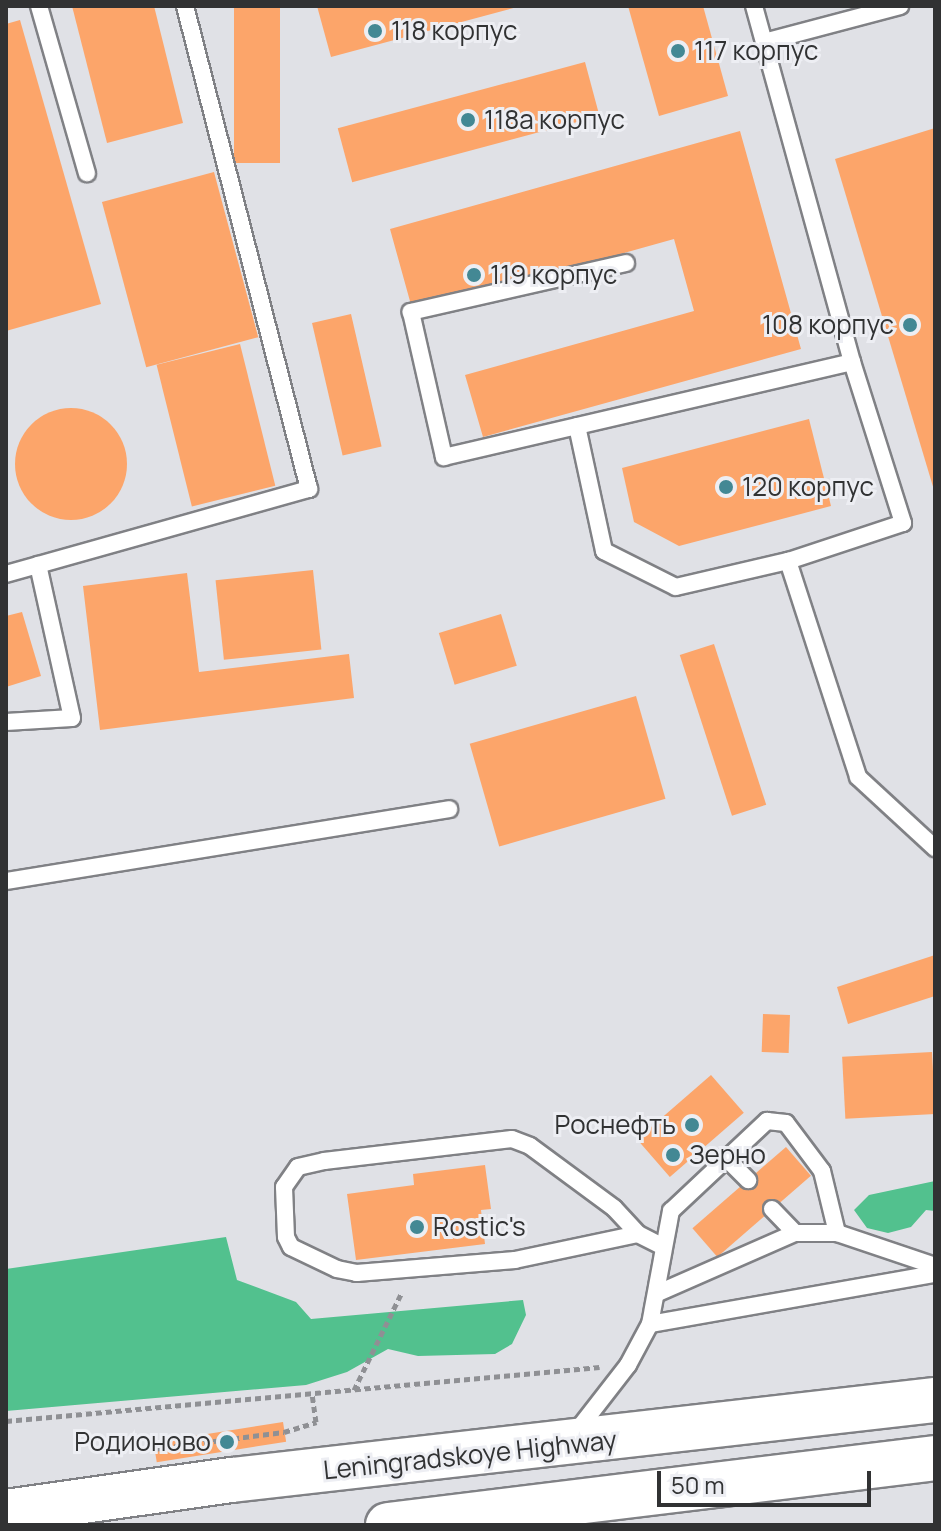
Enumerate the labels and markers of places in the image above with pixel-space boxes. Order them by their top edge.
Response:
place label: 118 корпус [391,15,517,47]
marker: 118 корпус [366,22,384,40]
place label: 117 корпус [694,35,818,67]
marker: 117 корпус [669,42,687,60]
place label: 118а корпус [484,104,625,136]
marker: 118а корпус [459,111,477,129]
place label: 119 корпус [490,259,617,291]
marker: 119 корпус [465,266,483,284]
place label: 108 корпус [762,309,894,341]
marker: 108 корпус [901,316,919,334]
place label: 120 корпус [742,471,874,503]
marker: 120 корпус [717,478,735,496]
place label: Роснефть [555,1109,676,1141]
marker: Роснефть [683,1116,701,1134]
place label: Зерно [689,1139,766,1171]
marker: Зерно [664,1146,682,1164]
place label: Rostic's [433,1211,526,1243]
marker: Rostic's [408,1218,426,1236]
place label: Родионово [74,1426,211,1458]
marker: Родионово [218,1433,236,1451]

